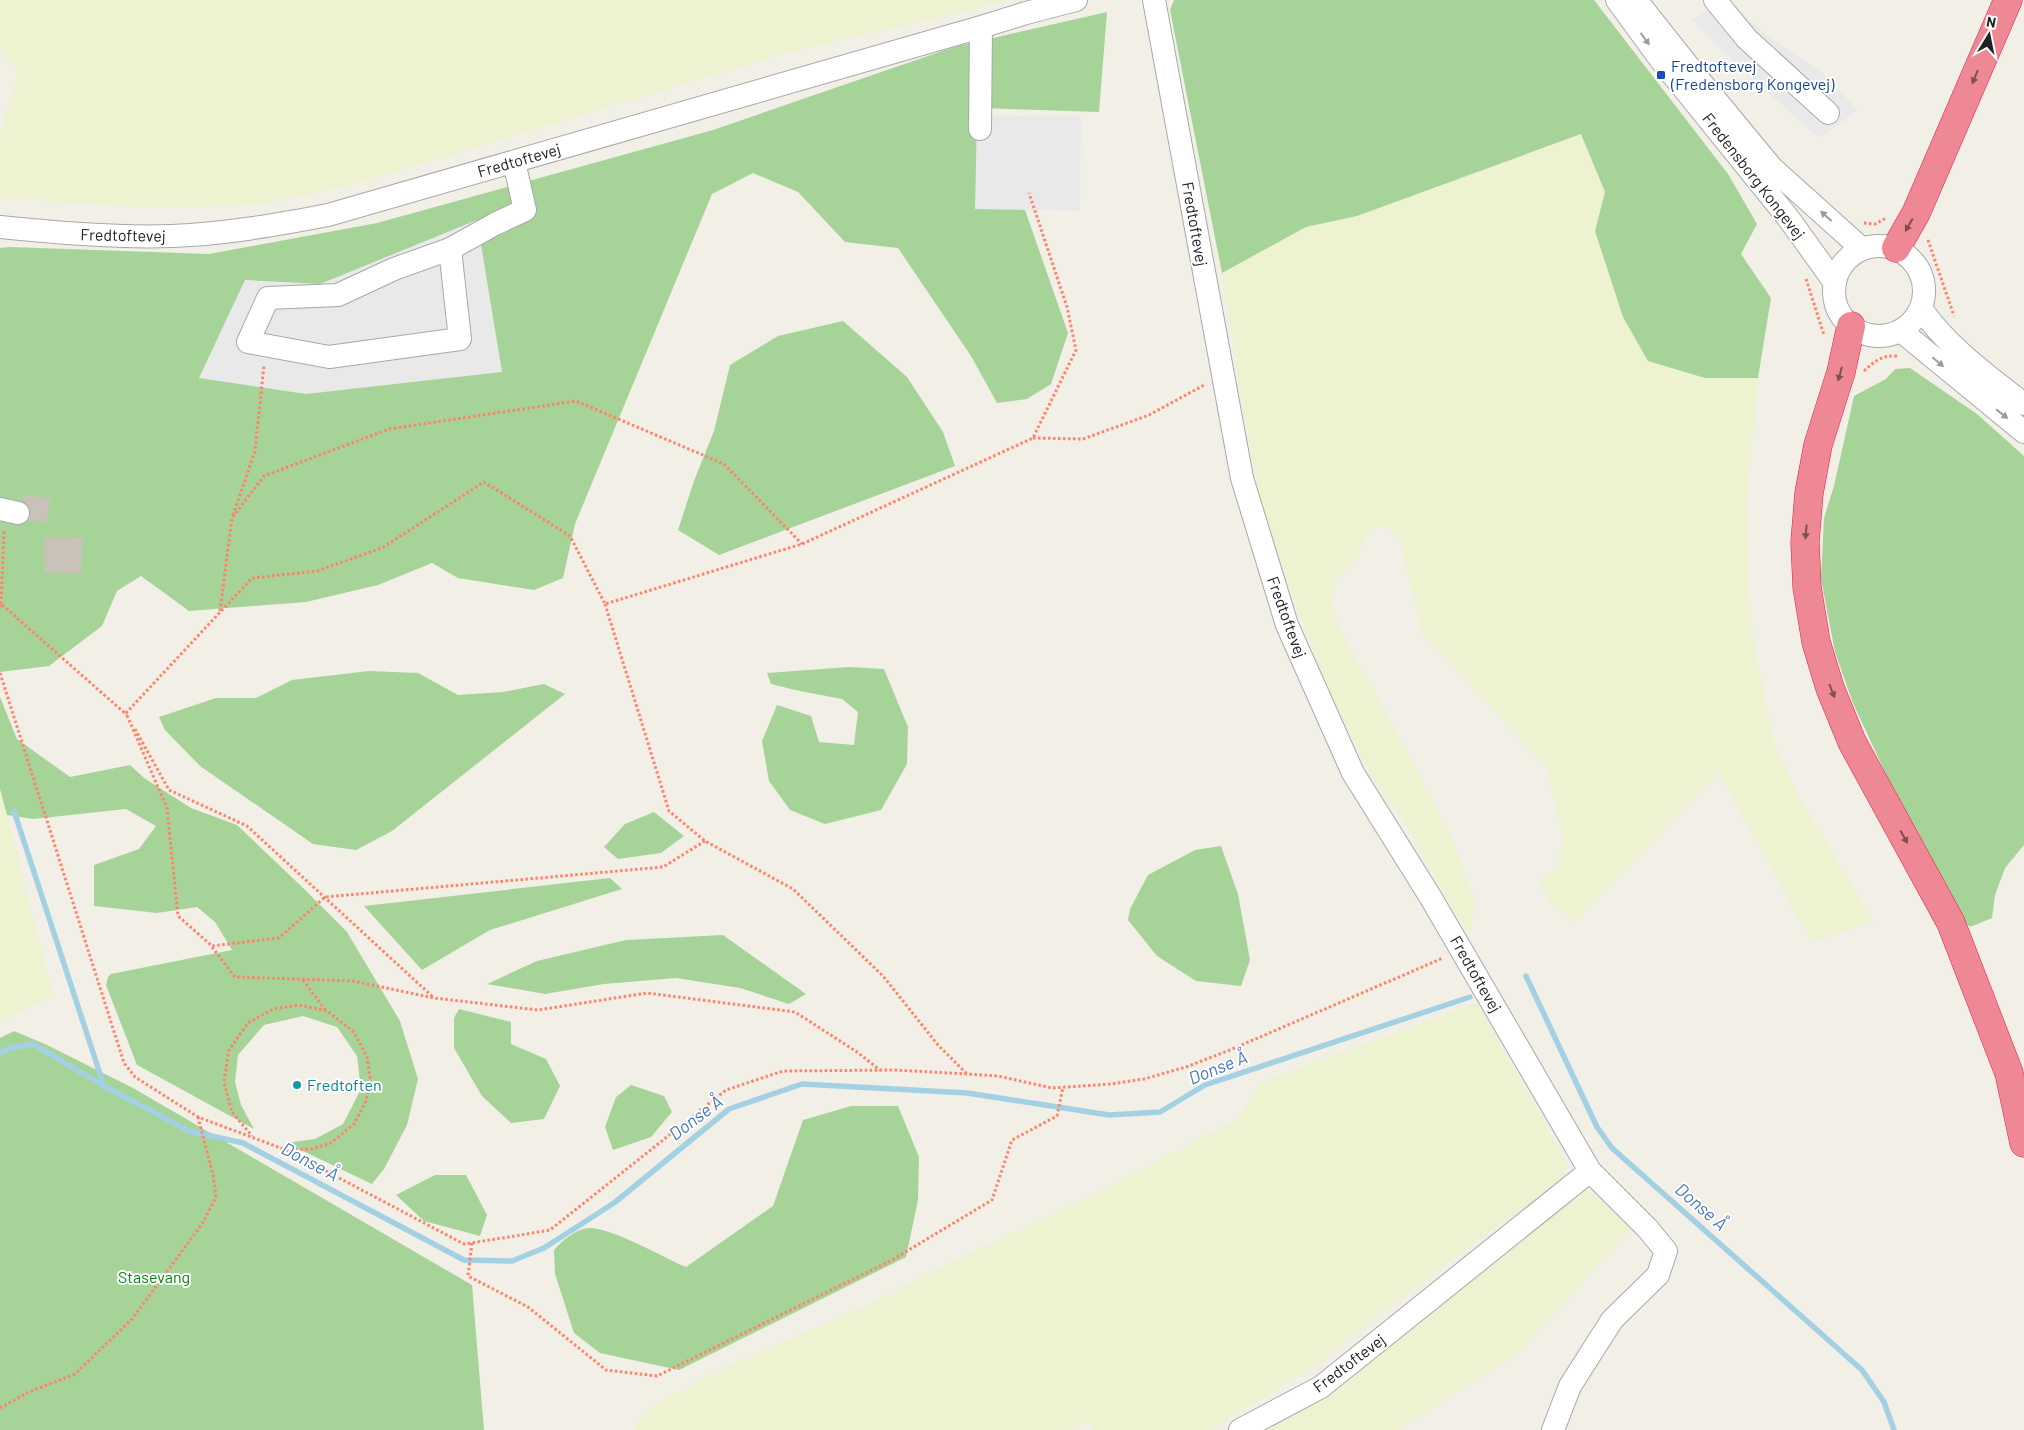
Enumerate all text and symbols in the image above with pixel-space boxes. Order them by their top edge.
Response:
north arrow [1964,10,2014,60]
text: N [1985,13,1997,31]
one-way arrow [1640,32,1651,45]
place label: Fredtoftevej (Fredensborg Kongevej) [1670,56,1835,93]
marker: Fredtoftevej (Fredensborg Kongevej) [1655,69,1667,81]
one-way arrow [1971,70,1979,85]
street label: Fredensborg Kongevej [1699,109,1810,243]
street label: Fredtoftevej [475,139,563,180]
street label: Fredtoftevej [1179,180,1212,268]
one-way arrow [1820,210,1832,222]
one-way arrow [1905,218,1913,233]
street label: Fredtoftevej [80,224,166,245]
one-way arrow [1931,357,1944,368]
one-way arrow [1836,366,1844,381]
one-way arrow [1995,409,2008,420]
one-way arrow [1802,524,1810,540]
street label: Fredtoftevej [1264,573,1311,660]
one-way arrow [1828,684,1836,698]
one-way arrow [1899,830,1908,843]
street label: Fredtoftevej [1447,932,1506,1016]
water label: Donse Å [1185,1045,1250,1089]
place label: Fredtoften [307,1075,382,1094]
marker: Fredtoften [291,1079,303,1091]
water label: Donse Å [664,1090,727,1145]
water label: Donse Å [278,1137,343,1185]
water label: Donse Å [1671,1178,1732,1235]
park label: Stasevang [118,1267,190,1286]
street label: Fredtoftevej [1309,1329,1389,1396]

